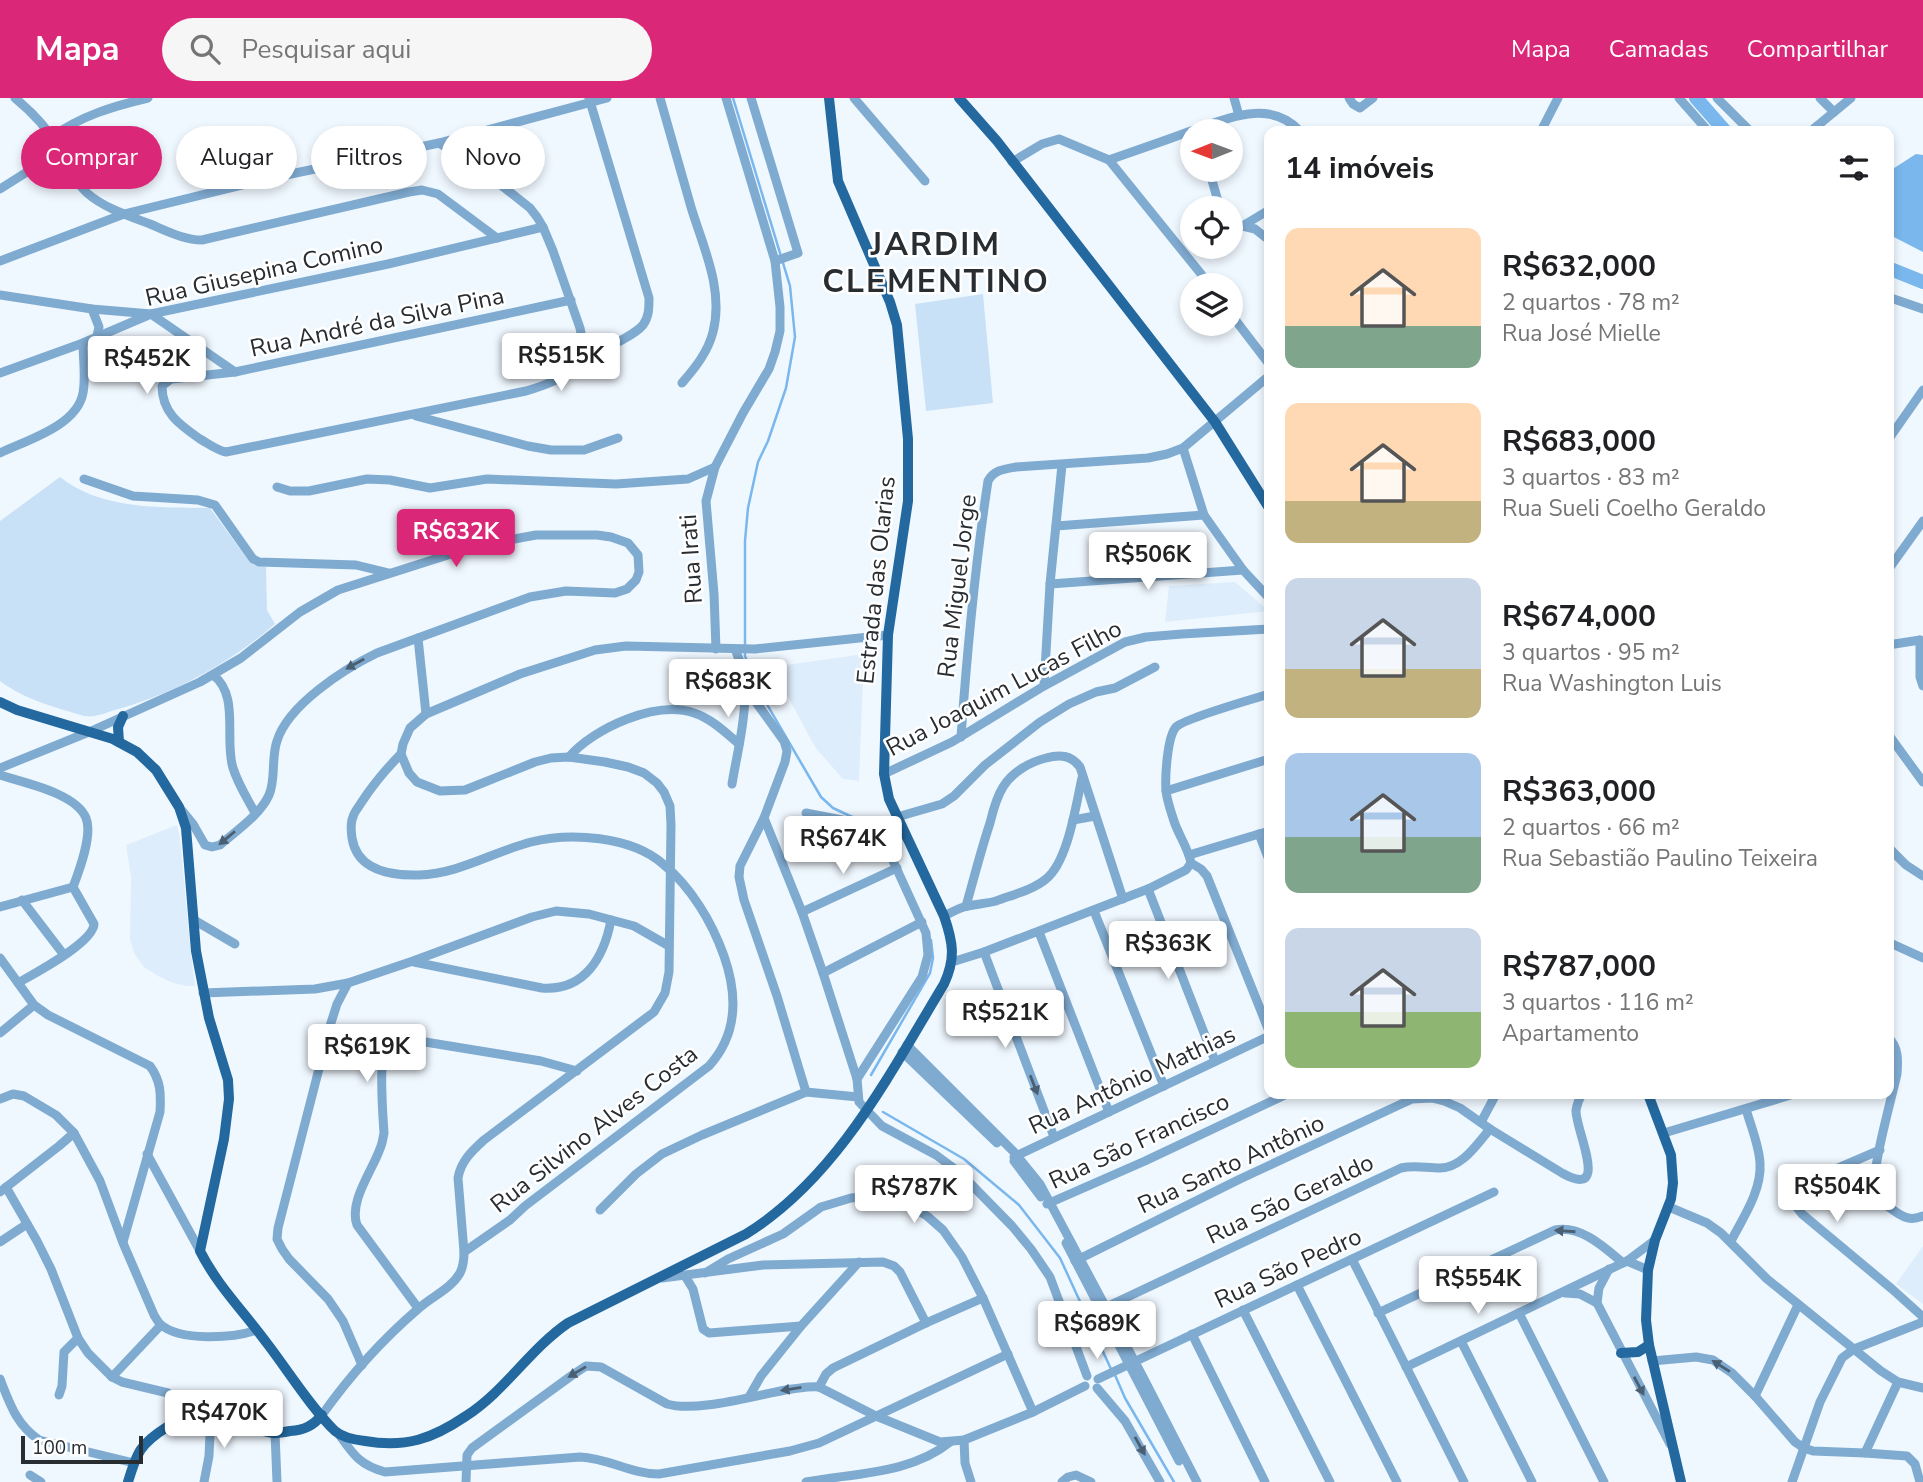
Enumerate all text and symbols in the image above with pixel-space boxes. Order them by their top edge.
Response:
search box [162,18,652,81]
text: Mapa [35,27,120,72]
icon: search [186,30,224,68]
text: Pesquisar aqui [242,32,411,67]
text: Mapa [1511,33,1571,65]
text: Camadas [1609,33,1709,65]
text: Compartilhar [1747,33,1888,65]
north arrow [1180,119,1242,182]
map controls [1180,119,1243,336]
chip: Comprar [21,126,162,189]
chip: Alugar [176,126,297,189]
chip: Filtros [311,126,427,189]
chip: Novo [441,126,545,189]
text: 14 imóveis [1285,148,1434,189]
icon: filters [1835,149,1873,187]
button: locate [1180,196,1243,259]
district label: JARDIM CLEMENTINO [822,223,1050,303]
street label: Rua Giusepina Comino [142,228,386,314]
text: R$632,000 [1502,246,1656,287]
icon: home [1341,256,1425,340]
button: layers [1180,273,1243,336]
street label: Rua André da Silva Pina [247,279,507,365]
text: 2 quartos · 78 m² [1502,287,1680,318]
text: Rua José Mielle [1502,318,1661,349]
pin: R$515K [504,334,618,393]
pin: R$452K [90,336,204,396]
text: R$515K [518,340,604,371]
text: R$452K [104,343,190,374]
text: R$683,000 [1502,421,1656,462]
icon: home [1341,431,1425,515]
text: 3 quartos · 83 m² [1502,462,1680,493]
street label: Estrada das Olarias [849,475,903,685]
street label: Rua Miguel Jorge [930,493,984,679]
text: Rua Sueli Coelho Geraldo [1502,493,1766,524]
pin: R$632K [399,510,513,569]
street label: Rua Irati [672,513,710,605]
text: R$632K [413,516,499,547]
pin: R$506K [1091,532,1205,592]
text: R$506K [1105,539,1191,570]
text: R$674,000 [1502,596,1656,637]
icon: home [1341,606,1425,690]
street label: Rua Joaquim Lucas Filho [881,612,1127,764]
text: 3 quartos · 95 m² [1502,637,1680,668]
one-way arrow [345,658,365,670]
pin: R$683K [671,660,785,719]
text: R$683K [685,666,771,697]
text: Rua Washington Luis [1502,668,1722,699]
text: R$363,000 [1502,771,1656,812]
icon: home [1341,781,1425,865]
text: 2 quartos · 66 m² [1502,812,1680,843]
pin: R$674K [786,816,900,876]
text: R$674K [800,823,886,854]
one-way arrow [218,830,236,846]
text: Rua Sebastião Paulino Teixeira [1502,843,1818,874]
pin: R$363K [1111,922,1225,981]
text: R$363K [1125,928,1211,959]
text: R$787,000 [1502,946,1656,987]
icon: home [1341,956,1425,1040]
text: 3 quartos · 116 m² [1502,987,1694,1018]
pin: R$521K [948,990,1062,1050]
text: R$521K [962,997,1048,1028]
street label: Rua Antônio Mathias [1023,1018,1241,1142]
text: Apartamento [1502,1018,1639,1049]
pin: R$619K [310,1024,424,1084]
text: R$619K [324,1031,410,1062]
street label: Rua Silvino Alves Costa [484,1038,704,1220]
one-way arrow [1029,1074,1040,1095]
street label: Rua São Francisco [1044,1085,1234,1197]
street label: Rua Santo Antônio [1132,1107,1330,1221]
street label: Rua São Geraldo [1201,1146,1379,1252]
pin: R$504K [1780,1164,1894,1224]
pin: R$787K [857,1166,971,1225]
text: R$504K [1794,1171,1880,1202]
text: R$787K [871,1172,957,1203]
street label: Rua São Pedro [1209,1220,1367,1316]
one-way arrow [1554,1225,1576,1236]
pin: R$554K [1421,1256,1535,1316]
text: R$554K [1435,1263,1521,1294]
pin: R$689K [1040,1302,1154,1361]
text: R$689K [1054,1308,1140,1339]
one-way arrow [1711,1360,1731,1373]
one-way arrow [568,1366,587,1378]
one-way arrow [1633,1376,1645,1396]
one-way arrow [780,1384,802,1395]
pin: R$470K [167,1390,281,1450]
text: R$470K [181,1397,267,1428]
scale bar [21,1433,144,1465]
text: 100 m [32,1435,87,1461]
one-way arrow [1134,1436,1146,1456]

